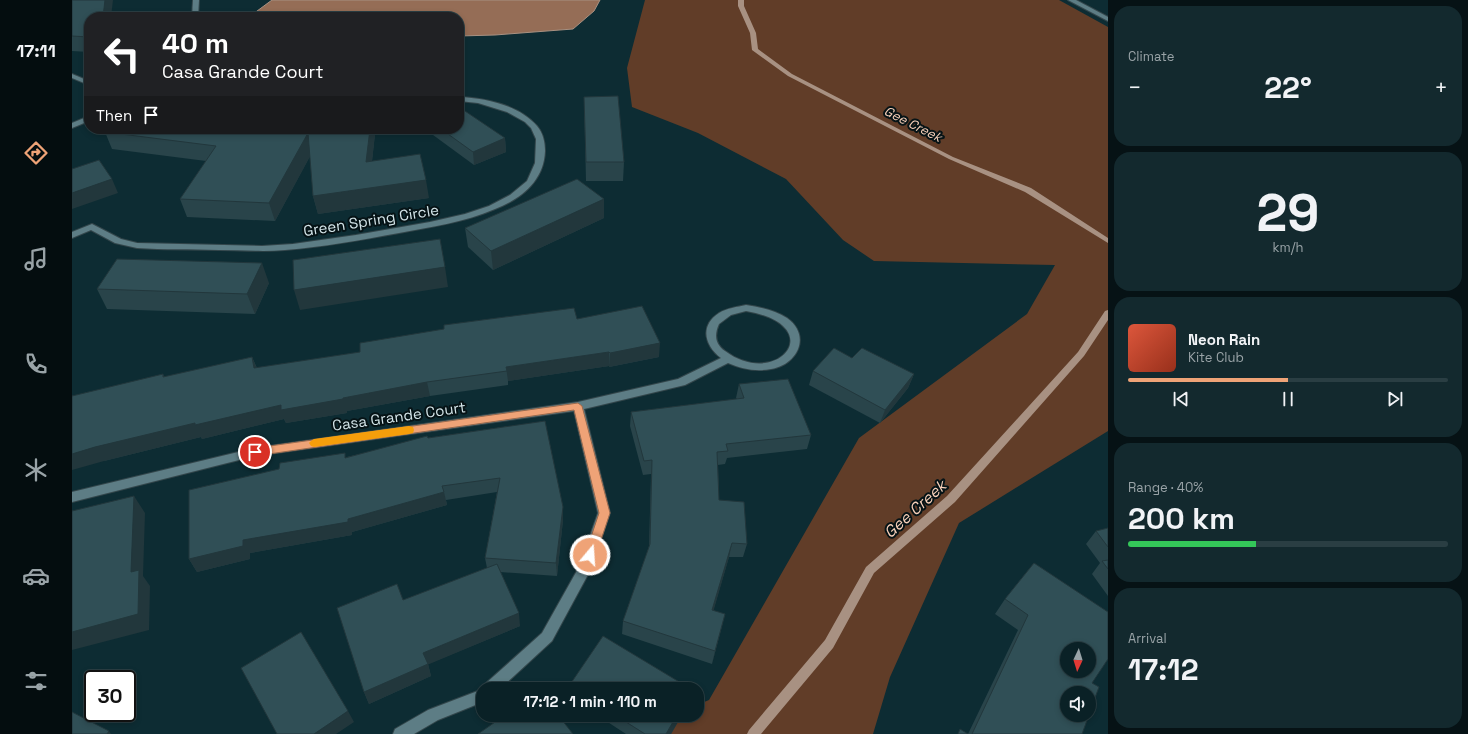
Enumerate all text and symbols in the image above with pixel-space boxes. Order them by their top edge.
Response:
text: 40 m [162,25,229,61]
icon: left [96,28,148,80]
text: 17:11 [16,39,56,62]
text: Climate [1128,48,1174,65]
text: Casa Grande Court [162,60,324,83]
text: 22° [1264,68,1312,107]
text: − [1128,73,1142,101]
text: + [1434,73,1448,101]
water label: Gee Creek [881,102,947,147]
icon: arrive [140,104,162,126]
text: Then [96,106,132,125]
icon: directions [22,139,50,167]
text: 29 [1257,180,1319,246]
street label: Green Spring Circle [302,200,440,240]
text: km/h [1273,239,1303,256]
icon: music [22,245,50,273]
text: Neon Rain [1188,330,1260,349]
text: Kite Club [1188,349,1244,366]
icon: phone [22,350,50,378]
icon: previous [1170,388,1192,410]
icon: pause [1277,388,1299,410]
icon: next [1384,388,1406,410]
street label: Casa Grande Court [331,397,467,435]
pin [238,435,272,469]
icon: arrive [244,441,266,463]
icon: climate [22,456,50,484]
water label: Gee Creek [879,474,952,543]
text: Range · 40% [1128,479,1203,496]
text: 200 km [1128,499,1235,538]
position arrow [569,534,611,576]
icon: car [22,562,50,590]
text: Arrival [1128,630,1167,647]
north arrow [1060,642,1096,678]
map controls [1060,642,1096,722]
text: 17:12 [1128,650,1199,689]
icon: filters [22,667,50,695]
speed limit sign: 30 [84,670,136,722]
button: sound [1060,686,1096,722]
text: 17:12 · 1 min · 110 m [523,692,657,711]

